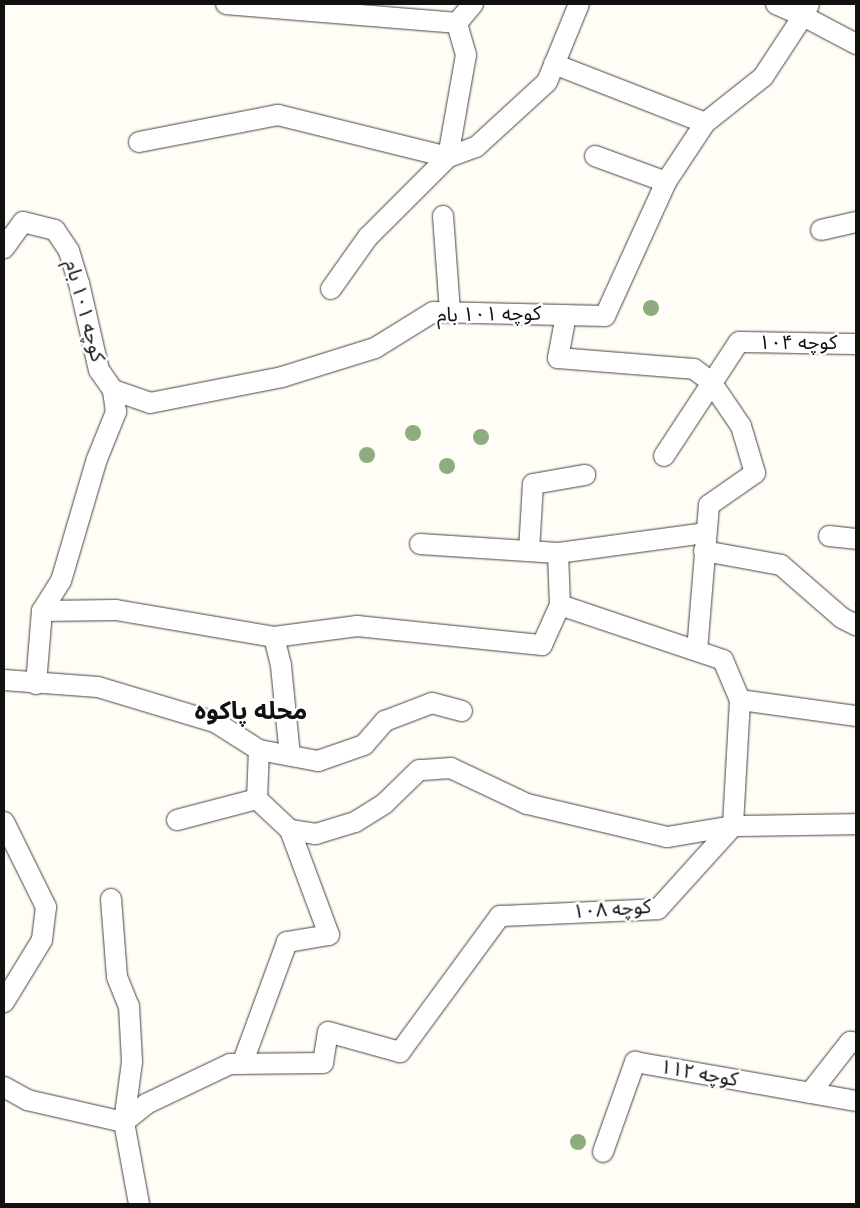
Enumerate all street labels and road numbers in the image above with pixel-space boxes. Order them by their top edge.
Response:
street label: کوچه ۱۰۱ بام [59,257,109,365]
street label: کوچه ۱۰۱ بام [437,302,541,328]
street label: کوچه ۱۰۴ [759,331,837,355]
street label: کوچه ۱۰۸ [572,895,652,925]
street label: کوچه ۱۱۲ [658,1055,740,1093]

